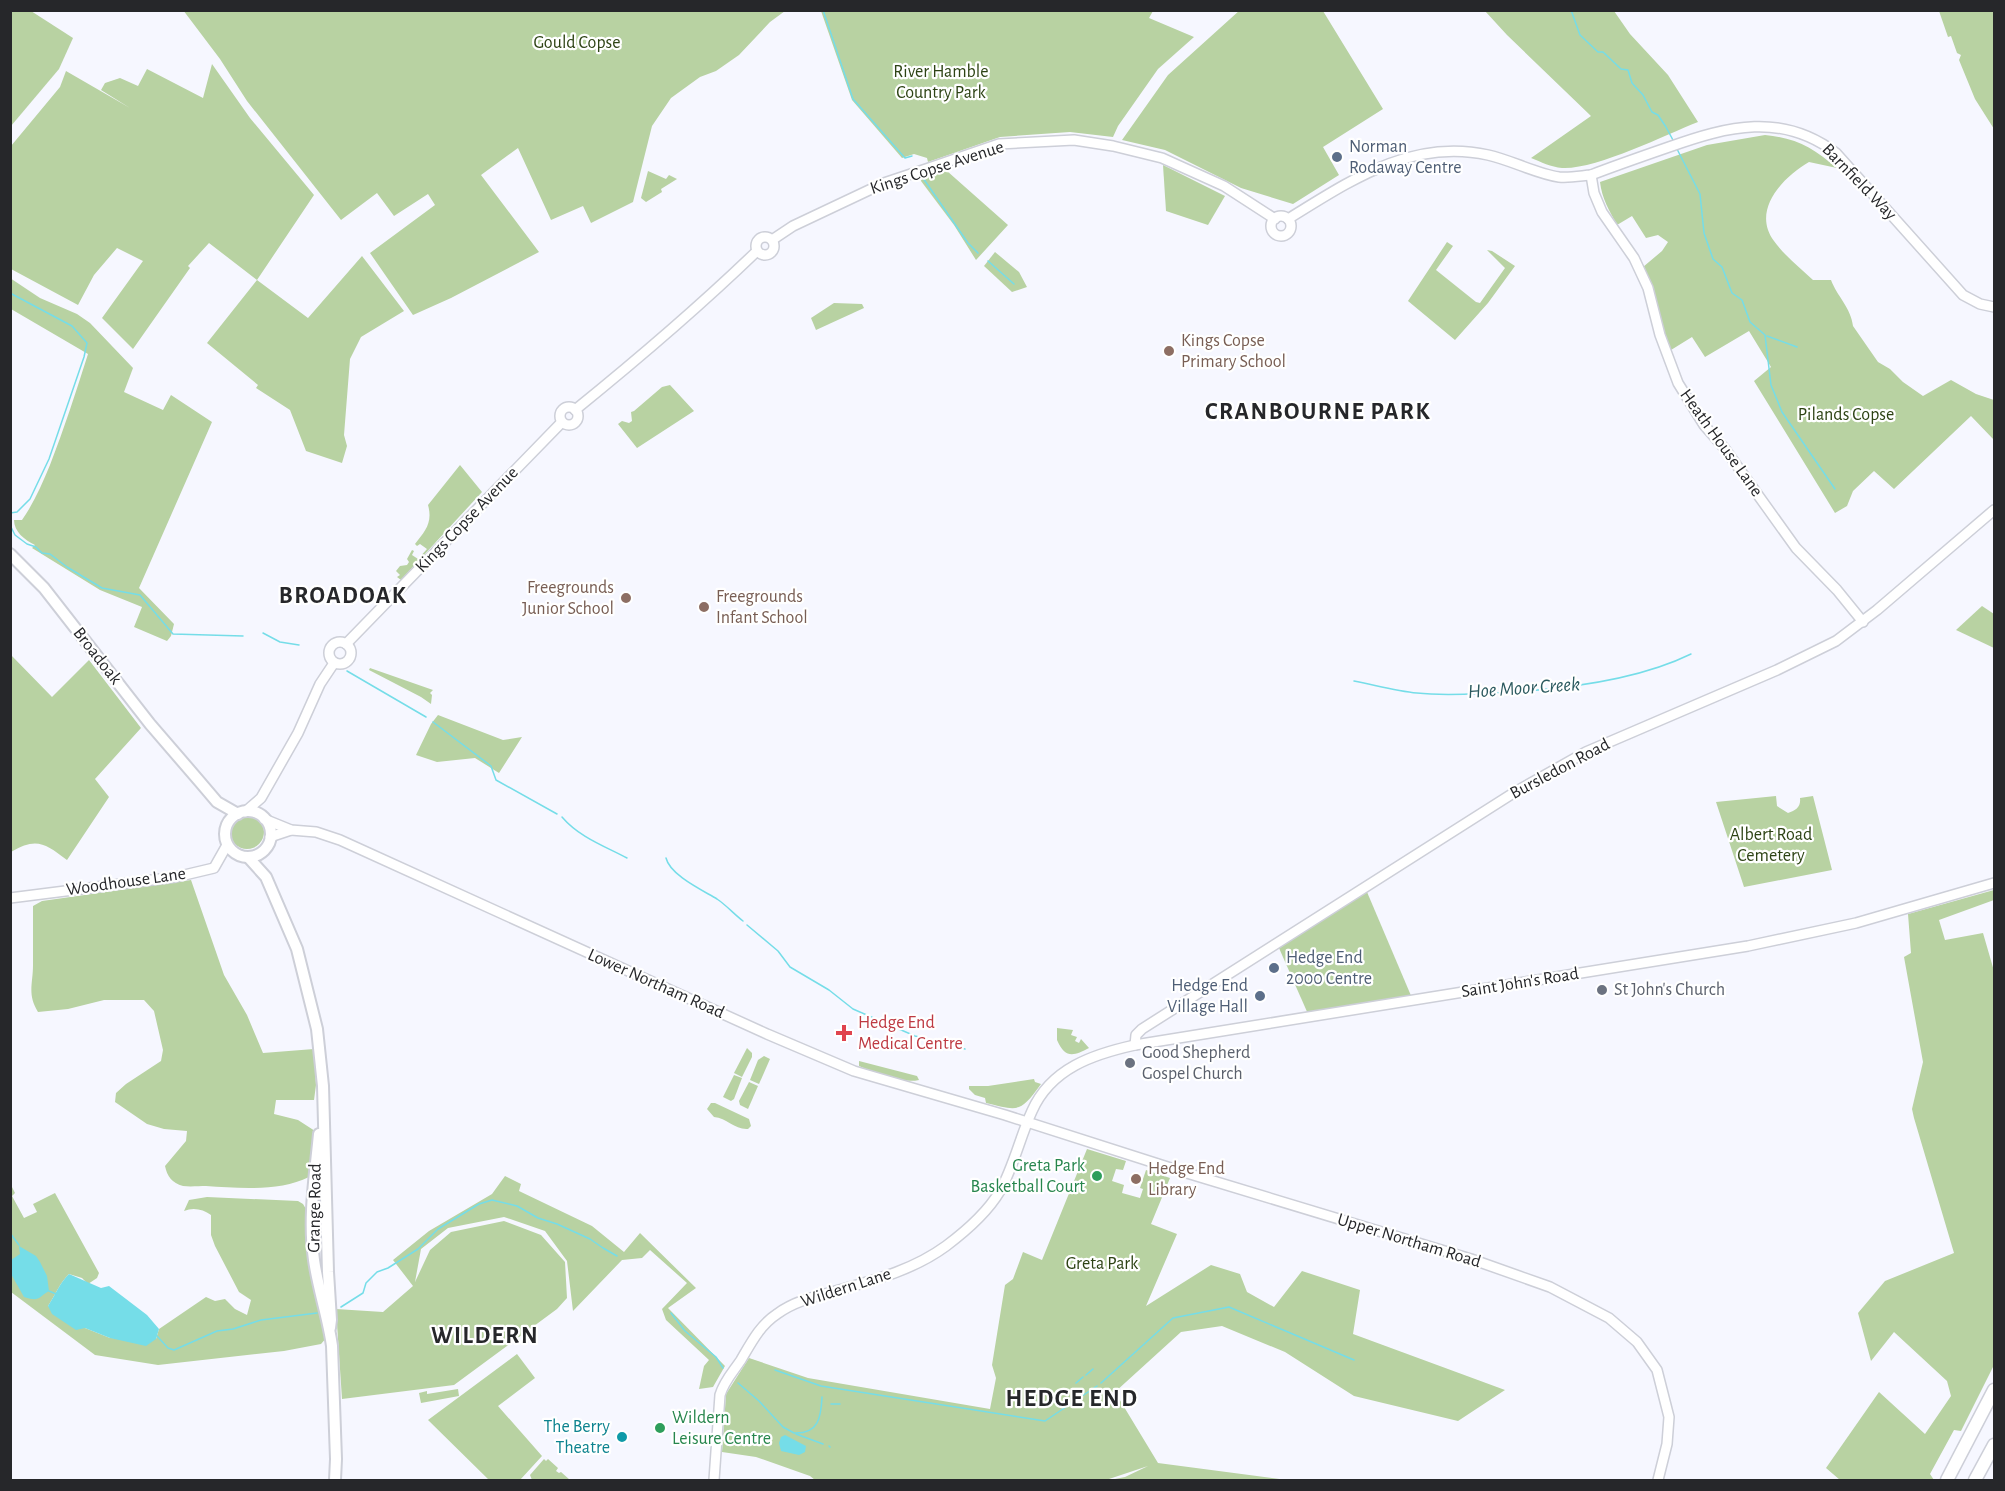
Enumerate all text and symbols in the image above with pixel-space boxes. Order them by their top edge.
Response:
park label: Gould Copse [533,34,621,52]
park label: River Hamble Country Park [893,63,989,102]
street label: Kings Copse Avenue [868,138,1006,198]
place label: Norman Rodaway Centre [1349,138,1462,177]
street label: Barnfield Way [1818,140,1900,224]
marker: Norman Rodaway Centre [1330,150,1344,164]
place label: Kings Copse Primary School [1181,332,1286,371]
marker: Kings Copse Primary School [1162,344,1176,358]
street label: Heath House Lane [1676,386,1766,500]
district label: CRANBOURNE PARK [1205,400,1431,424]
park label: Pilands Copse [1798,406,1894,424]
street label: Kings Copse Avenue [412,464,522,576]
place label: Freegrounds Junior School [522,579,614,618]
district label: BROADOAK [279,584,407,608]
place label: Freegrounds Infant School [716,588,808,627]
marker: Freegrounds Junior School [619,591,633,605]
marker: Freegrounds Infant School [697,600,711,614]
street label: Broadoak [69,624,125,689]
water label: Hoe Moor Creek [1467,674,1581,702]
street label: Bursledon Road [1507,735,1613,803]
park label: Albert Road Cemetery [1730,826,1812,865]
street label: Woodhouse Lane [65,865,187,899]
street label: Lower Northam Road [585,946,727,1022]
place label: Hedge End 2000 Centre [1286,949,1372,988]
marker: Hedge End 2000 Centre [1267,961,1281,975]
street label: Saint John's Road [1460,965,1580,1001]
place label: Hedge End Village Hall [1167,977,1248,1016]
place label: St John's Church [1614,981,1725,999]
marker: St John's Church [1595,983,1609,997]
marker: Hedge End Village Hall [1253,989,1267,1003]
place label: Hedge End Medical Centre [858,1014,963,1053]
marker: Hedge End Medical Centre [835,1024,853,1042]
place label: Good Shepherd Gospel Church [1142,1044,1250,1083]
marker: Good Shepherd Gospel Church [1123,1056,1137,1070]
place label: Greta Park Basketball Court [971,1157,1086,1196]
place label: Hedge End Library [1148,1160,1225,1199]
street label: Grange Road [305,1163,325,1253]
marker: Greta Park Basketball Court [1090,1169,1104,1183]
marker: Hedge End Library [1129,1172,1143,1186]
street label: Upper Northam Road [1335,1211,1483,1271]
park label: Greta Park [1066,1255,1139,1273]
street label: Wildern Lane [799,1265,893,1311]
district label: WILDERN [431,1324,539,1348]
district label: HEDGE END [1006,1387,1138,1411]
place label: Wildern Leisure Centre [672,1409,771,1448]
place label: The Berry Theatre [543,1418,610,1457]
marker: Wildern Leisure Centre [653,1421,667,1435]
marker: The Berry Theatre [615,1430,629,1444]

